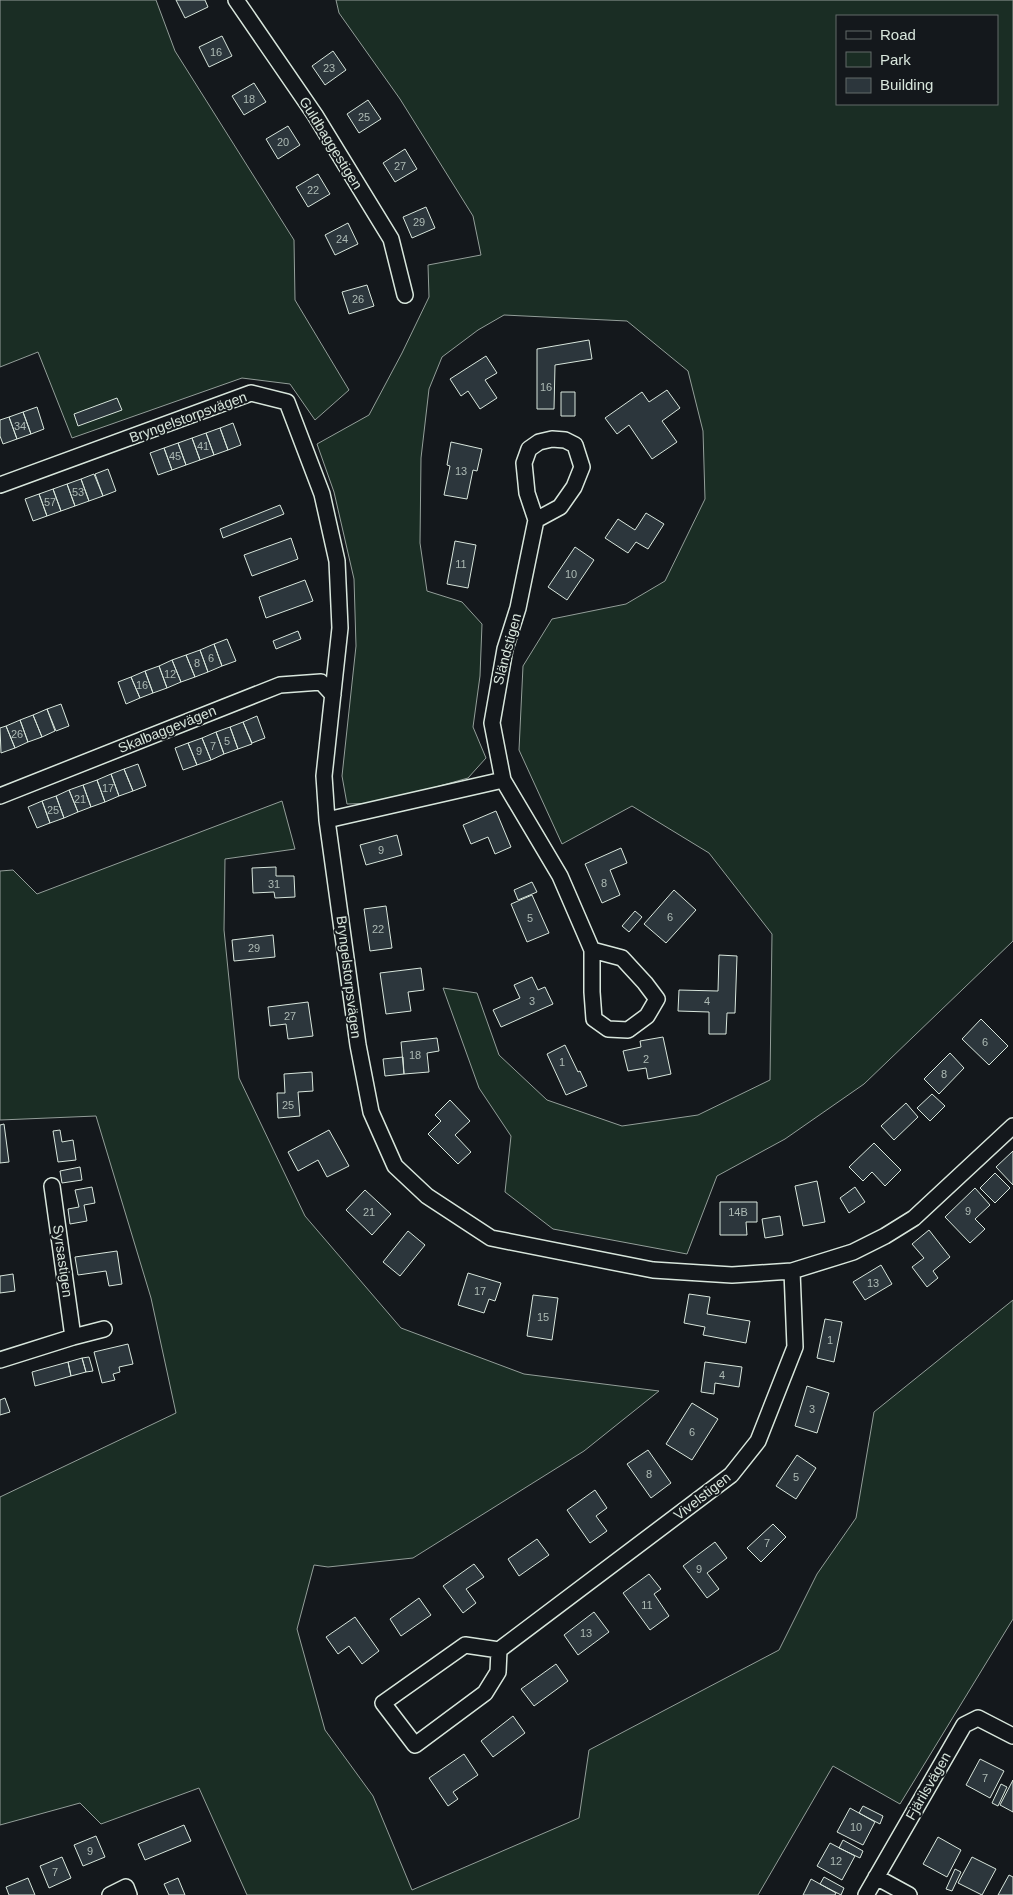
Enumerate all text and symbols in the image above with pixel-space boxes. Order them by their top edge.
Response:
legend [836,15,998,105]
text: Road [880,26,916,43]
house number: 16 [210,46,222,58]
text: Park [880,51,911,68]
house number: 23 [323,62,335,74]
text: Building [880,76,933,93]
house number: 18 [243,93,255,105]
street label: Guldbaggestigen [296,94,366,192]
house number: 25 [358,111,370,123]
house number: 20 [277,136,289,148]
house number: 27 [394,160,406,172]
house number: 22 [307,184,319,196]
house number: 29 [413,216,425,228]
house number: 24 [336,233,348,245]
house number: 26 [352,293,364,305]
house number: 16 [540,381,552,393]
street label: Bryngelstorpsvägen [127,388,249,446]
house number: 34 [14,420,26,432]
house number: 41 [197,440,209,452]
house number: 45 [169,450,181,462]
house number: 13 [455,465,467,477]
house number: 53 [72,486,84,498]
house number: 57 [44,496,56,508]
house number: 11 [455,558,467,570]
house number: 10 [565,568,577,580]
street label: Sländstigen [490,612,524,686]
house number: 6 [208,652,214,664]
house number: 8 [194,657,200,669]
house number: 12 [164,668,176,680]
house number: 16 [136,679,148,691]
street label: Skalbaggevägen [116,702,218,756]
house number: 26 [11,728,23,740]
house number: 5 [224,735,230,747]
house number: 7 [210,740,216,752]
house number: 9 [196,745,202,757]
house number: 17 [102,782,114,794]
house number: 21 [74,793,86,805]
house number: 25 [47,804,59,816]
house number: 9 [378,844,384,856]
house number: 8 [601,877,607,889]
house number: 31 [268,878,280,890]
house number: 6 [667,911,673,923]
house number: 5 [527,912,533,924]
street label: Bryngelstorpsvägen [334,915,364,1039]
house number: 22 [372,923,384,935]
house number: 29 [248,942,260,954]
house number: 3 [529,995,535,1007]
house number: 4 [704,995,710,1007]
house number: 27 [284,1010,296,1022]
house number: 6 [982,1036,988,1048]
house number: 18 [409,1049,421,1061]
house number: 2 [643,1053,649,1065]
house number: 1 [559,1056,565,1068]
house number: 8 [941,1068,947,1080]
house number: 25 [282,1099,294,1111]
house number: 9 [965,1205,971,1217]
house number: 21 [363,1206,375,1218]
house number: 14B [728,1206,748,1218]
street label: Syrsastigen [50,1224,76,1298]
house number: 13 [867,1277,879,1289]
house number: 17 [474,1285,486,1297]
house number: 15 [537,1311,549,1323]
house number: 1 [827,1334,833,1346]
house number: 4 [719,1369,725,1381]
house number: 3 [809,1403,815,1415]
house number: 6 [689,1426,695,1438]
house number: 8 [646,1468,652,1480]
street label: Vivelstigen [670,1469,734,1523]
house number: 5 [793,1471,799,1483]
house number: 7 [764,1537,770,1549]
house number: 9 [696,1563,702,1575]
house number: 11 [641,1599,653,1611]
house number: 13 [580,1627,592,1639]
street label: Fjärilsvägen [902,1749,954,1823]
house number: 7 [982,1772,988,1784]
house number: 10 [850,1821,862,1833]
house number: 9 [87,1845,93,1857]
house number: 12 [830,1855,842,1867]
house number: 7 [52,1866,58,1878]

